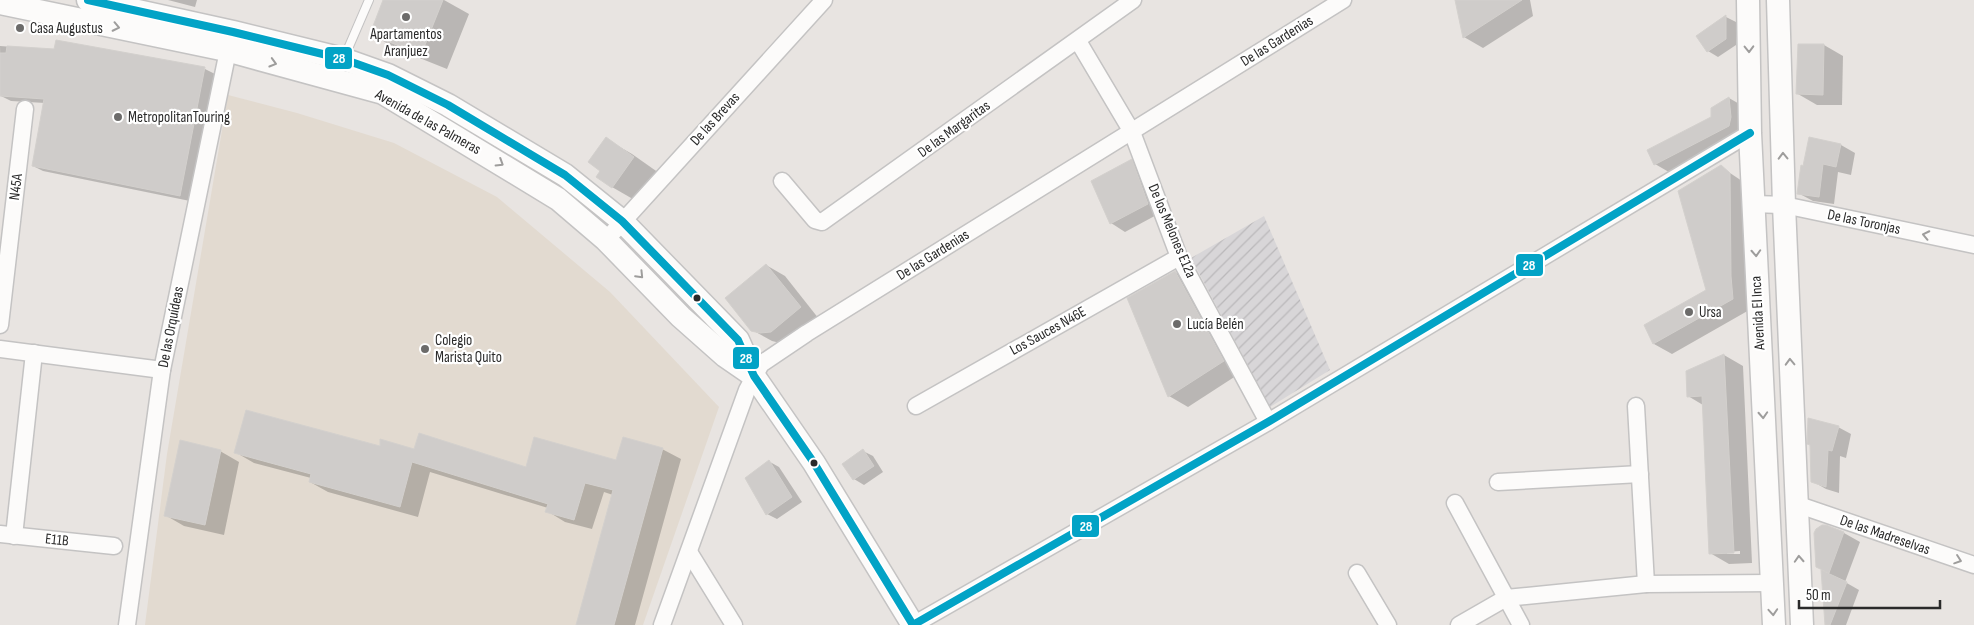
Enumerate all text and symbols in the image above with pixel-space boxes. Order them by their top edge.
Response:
marker: Apartamentos Aranjuez [400,11,412,23]
street label: De las Gardenias [1237,11,1317,71]
place label: Casa Augustus [30,19,103,38]
one-way arrow [112,21,121,32]
marker: Casa Augustus [14,22,26,34]
place label: Apartamentos Aranjuez [369,25,442,61]
one-way arrow [1743,45,1754,53]
line badge: 28 [324,46,353,70]
text: 28 [333,50,346,67]
one-way arrow [269,57,277,67]
street label: Avenida de las Palmeras [371,85,484,159]
street label: De las Brevas [686,88,744,150]
street label: De las Margaritas [914,96,994,162]
place label: MetropolitanTouring [128,108,230,127]
marker: MetropolitanTouring [112,111,124,123]
one-way arrow [1778,152,1788,160]
one-way arrow [494,157,503,167]
street label: N45A [5,172,27,201]
street label: De los Melones E12a [1144,181,1200,281]
street label: De las Toronjas [1826,205,1902,239]
street label: De las Gardenias [893,225,973,285]
one-way arrow [1922,230,1931,240]
one-way arrow [1750,249,1761,257]
line badge: 28 [1515,253,1544,277]
text: 28 [1523,257,1536,274]
one-way arrow [634,269,643,278]
street label: Avenida El Inca [1747,275,1769,351]
street label: De las Orquídeas [154,285,188,369]
unlabelled marker [692,293,702,303]
street label: Los Sauces N46E [1007,302,1089,360]
place label: Ursa [1699,303,1722,322]
marker: Ursa [1683,306,1695,318]
place label: Lucía Belén [1187,315,1244,334]
marker: Lucía Belén [1171,318,1183,330]
place label: Colegio Marista Quito [435,331,502,367]
marker: Colegio Marista Quito [419,343,431,355]
line badge: 28 [732,346,760,370]
text: 28 [740,350,753,367]
one-way arrow [1785,357,1796,365]
one-way arrow [1758,412,1768,419]
unlabelled marker [809,458,819,468]
street label: De las Madreselvas [1837,511,1933,559]
line badge: 28 [1071,514,1100,538]
text: 28 [1080,518,1093,535]
street label: E11B [44,529,70,551]
one-way arrow [1953,554,1962,564]
one-way arrow [1793,555,1804,563]
scale bar [1799,578,1940,610]
text: 50 m [1806,586,1831,605]
one-way arrow [1767,608,1778,616]

